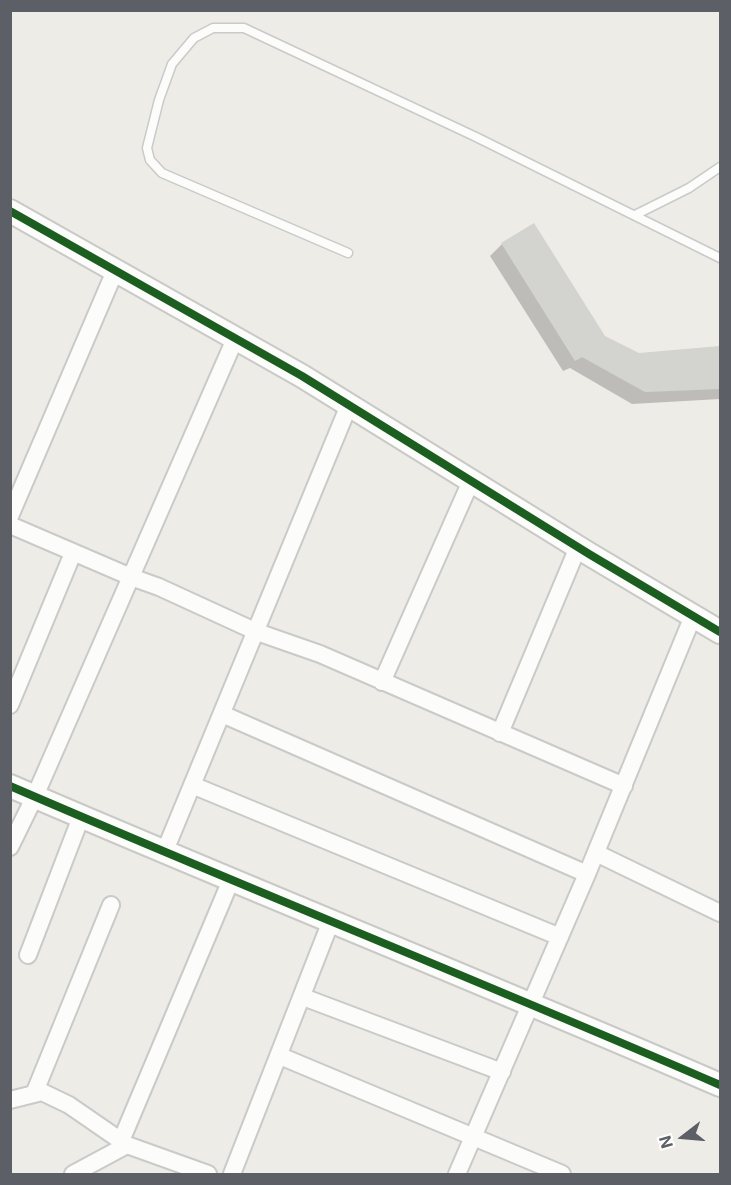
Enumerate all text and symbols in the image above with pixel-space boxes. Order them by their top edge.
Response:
north arrow [653,1107,713,1167]
text: N [654,1133,677,1151]

